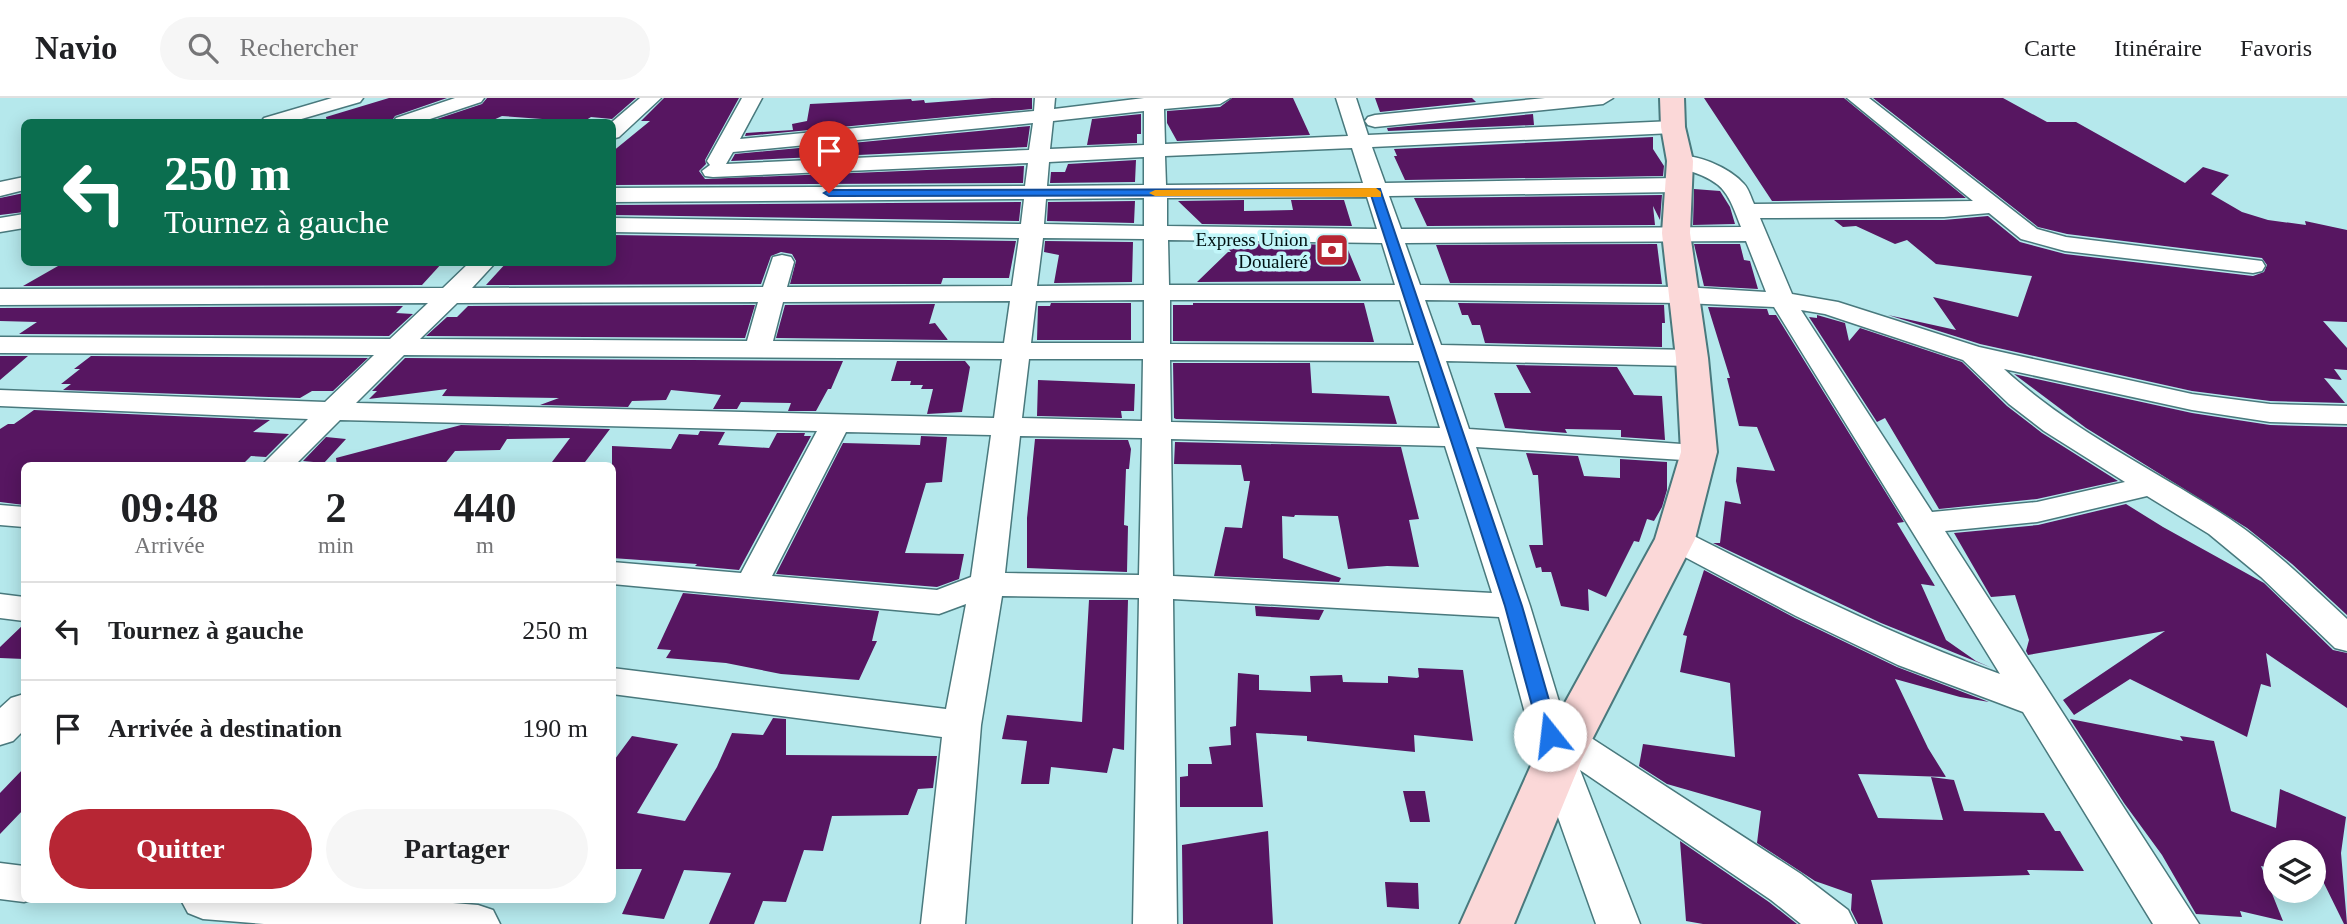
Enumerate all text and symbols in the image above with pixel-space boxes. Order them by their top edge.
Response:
search box [160,17,650,80]
icon: search [184,29,222,67]
text: Navio [35,30,118,66]
text: Rechercher [240,33,358,62]
text: Carte [2024,35,2076,61]
text: Itinéraire [2114,35,2202,61]
text: Favoris [2240,35,2312,61]
pin [799,121,859,193]
icon: arrive [810,132,848,170]
text: 250 m [164,146,291,201]
icon: left [49,147,140,238]
text: Tournez à gauche [164,204,389,240]
place label: Express Union Doualeré [1196,229,1308,272]
bank icon: Express Union Doualeré [1313,231,1351,269]
text: 09:48 [121,485,219,531]
text: 2 [325,485,346,531]
text: 440 [453,485,516,531]
text: Arrivée [134,533,205,558]
text: min [318,533,354,558]
text: m [476,533,494,558]
icon: left [49,612,87,650]
text: Tournez à gauche [108,616,304,645]
text: 250 m [522,616,588,645]
position arrow [1513,698,1587,772]
icon: arrive [49,710,87,748]
text: Arrivée à destination [108,714,342,743]
text: 190 m [522,714,588,743]
button: Quitter [49,809,312,889]
button: Partager [326,809,588,889]
map controls [2263,840,2326,903]
button: layers [2263,840,2326,903]

